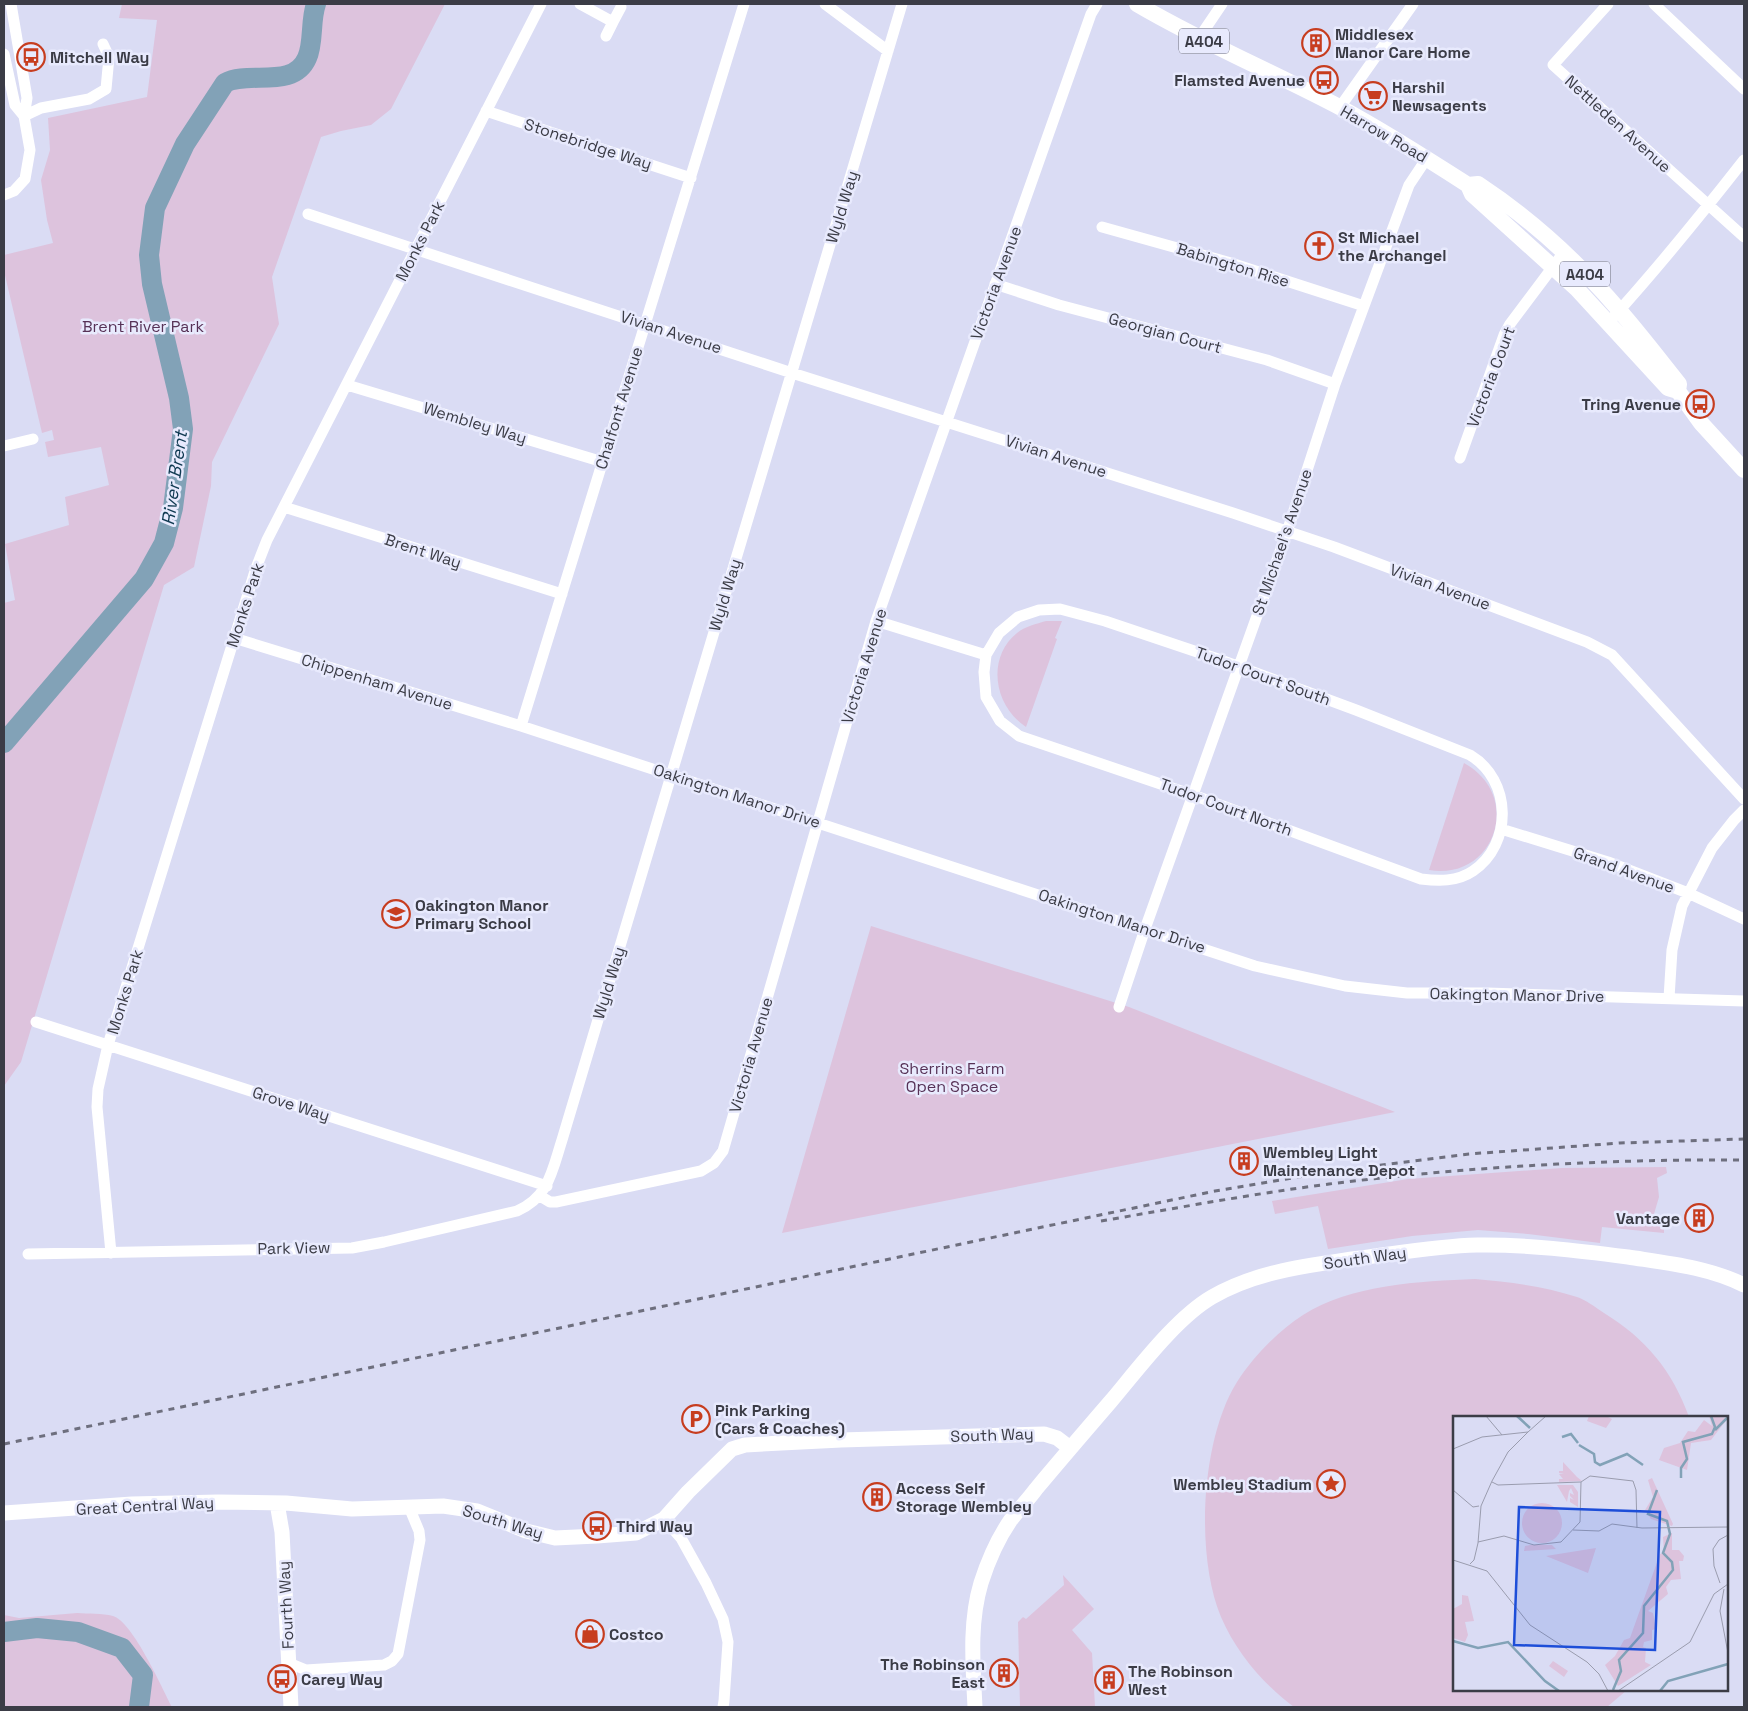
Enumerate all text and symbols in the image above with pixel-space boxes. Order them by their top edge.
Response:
place label: Middlesex Manor Care Home [1335,24,1471,63]
road number: A404 [1179,28,1229,54]
building icon: Middlesex Manor Care Home [1301,28,1331,58]
bus stop icon: Mitchell Way [16,42,46,72]
place label: Mitchell Way [50,47,149,68]
bus stop icon: Flamsted Avenue [1309,65,1339,95]
place label: Flamsted Avenue [1174,70,1305,91]
street label: Nettleden Avenue [1560,71,1676,177]
place label: Harshil Newsagents [1392,77,1487,116]
supermarket icon: Harshil Newsagents [1358,81,1388,111]
street label: Harrow Road [1337,101,1431,167]
street label: Stonebridge Way [522,113,654,175]
street label: Wyld Way [821,168,863,246]
street label: Monks Park [391,197,449,285]
street label: Victoria Avenue [966,223,1026,343]
place label: St Michael the Archangel [1338,227,1446,266]
church icon: St Michael the Archangel [1304,231,1334,261]
street label: Babington Rise [1174,238,1292,292]
road number: A404 [1560,262,1610,286]
street label: Vivian Avenue [617,306,725,358]
street label: Georgian Court [1106,308,1224,358]
park label: Brent River Park [82,316,204,337]
street label: Victoria Court [1462,323,1520,431]
street label: Chalfont Avenue [590,344,648,472]
bus stop icon: Tring Avenue [1685,389,1715,419]
place label: Tring Avenue [1582,394,1681,415]
street label: Wembley Way [421,397,529,449]
water label: River Brent [156,428,192,527]
street label: Vivian Avenue [1002,430,1110,482]
street label: St Michael's Avenue [1247,466,1317,618]
street label: Brent Way [382,529,464,573]
street label: Wyld Way [704,556,746,634]
street label: Vivian Avenue [1387,559,1493,615]
street label: Monks Park [221,560,269,650]
street label: Victoria Avenue [836,606,892,726]
street label: Tudor Court South [1192,642,1334,710]
street label: Chippenham Avenue [299,649,455,715]
street label: Oakington Manor Drive [651,759,823,833]
street label: Tudor Court North [1157,773,1295,841]
street label: Grand Avenue [1571,842,1677,898]
street label: Oakington Manor Drive [1036,884,1208,958]
place label: Oakington Manor Primary School [415,895,548,934]
school or university icon: Oakington Manor Primary School [381,899,411,929]
street label: Wyld Way [588,944,630,1022]
street label: Monks Park [102,947,148,1037]
street label: Oakington Manor Drive [1430,983,1604,1007]
street label: Victoria Avenue [724,995,778,1115]
park label: Sherrins Farm Open Space [900,1058,1004,1097]
street label: Grove Way [250,1082,332,1126]
place label: Wembley Light Maintenance Depot [1263,1142,1415,1181]
building icon: Wembley Light Maintenance Depot [1229,1146,1259,1176]
building icon: Vantage [1684,1203,1714,1233]
place label: Vantage [1616,1208,1680,1229]
street label: Park View [257,1237,331,1259]
street label: South Way [1322,1242,1408,1274]
place label: Pink Parking (Cars & Coaches) [715,1400,845,1439]
parking icon: Pink Parking (Cars & Coaches) [681,1404,711,1434]
inset map [1453,1416,1728,1691]
street label: South Way [950,1423,1034,1447]
place icon: Wembley Stadium [1316,1469,1346,1499]
place label: Wembley Stadium [1173,1474,1312,1495]
place label: Access Self Storage Wembley [896,1478,1032,1517]
building icon: Access Self Storage Wembley [862,1482,892,1512]
street label: Great Central Way [75,1492,215,1520]
street label: South Way [460,1500,546,1544]
bus stop icon: Third Way [582,1511,612,1541]
place label: Third Way [616,1516,693,1537]
street label: Fourth Way [273,1560,299,1650]
shop icon: Costco [575,1619,605,1649]
place label: Costco [609,1624,664,1645]
place label: The Robinson East [880,1654,985,1693]
building icon: The Robinson East [989,1658,1019,1688]
place label: The Robinson West [1128,1661,1233,1700]
bus stop icon: Carey Way [267,1664,297,1694]
building icon: The Robinson West [1094,1665,1124,1695]
place label: Carey Way [301,1669,383,1690]

